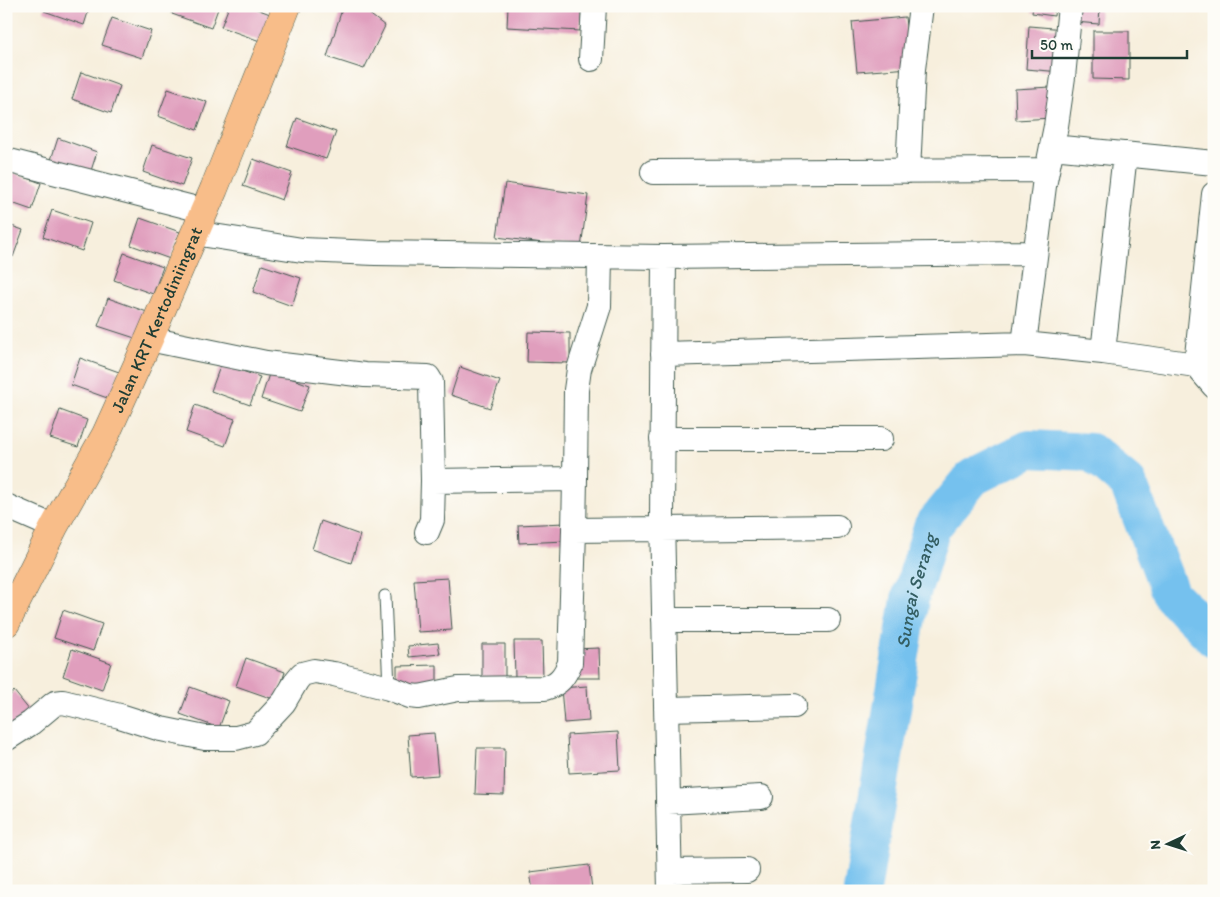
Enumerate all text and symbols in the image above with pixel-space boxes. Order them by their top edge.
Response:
scale bar [1032,28,1188,60]
text: 50 m [1040,36,1073,54]
street label: Jalan KRT Kertodiniingrat [106,223,207,416]
water label: Sungai Serang [891,529,941,650]
north arrow [1142,820,1192,870]
text: N [1147,840,1164,850]

